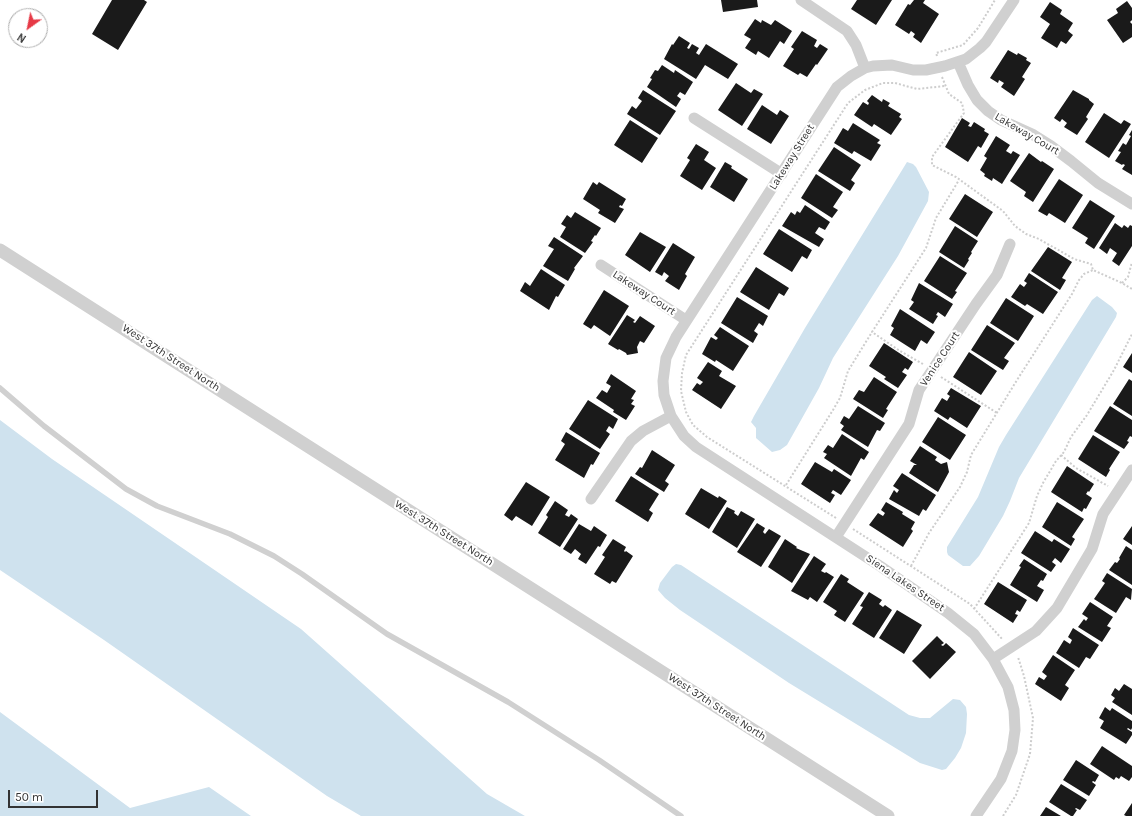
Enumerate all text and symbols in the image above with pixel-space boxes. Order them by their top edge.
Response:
north arrow [8,8,48,48]
text: N [15,30,29,45]
street label: Lakeway Court [992,110,1062,158]
street label: Lakeway Street [767,122,817,192]
street label: Lakeway Court [610,268,678,318]
street label: West 37th Street North [120,321,222,395]
street label: Venice Court [917,329,963,389]
street label: West 37th Street North [392,497,496,569]
street label: Siena Lakes Street [863,552,947,614]
street label: West 37th Street North [666,670,768,744]
scale bar [10,782,100,808]
text: 50 m [15,790,43,804]

